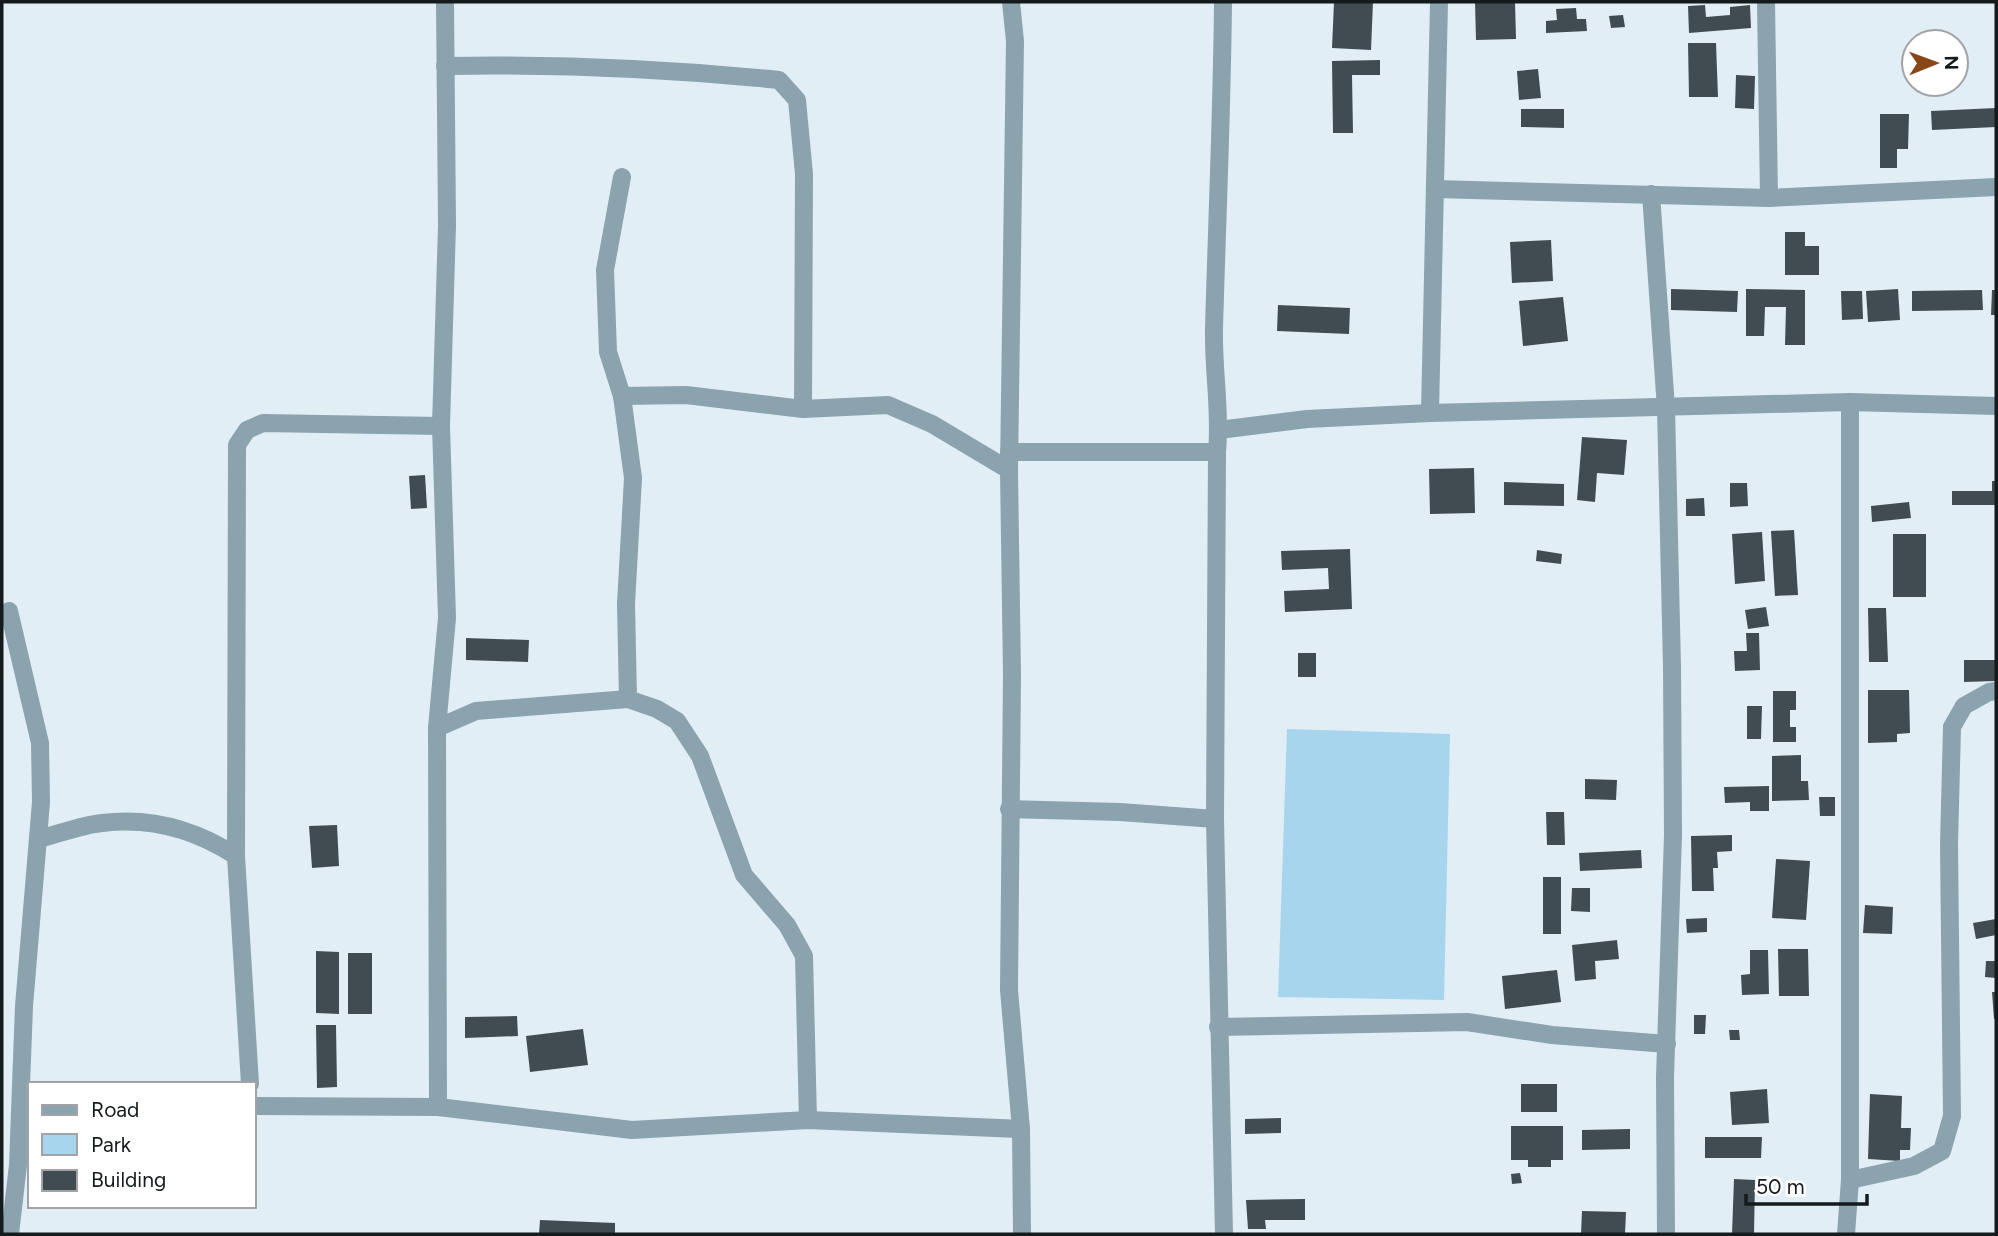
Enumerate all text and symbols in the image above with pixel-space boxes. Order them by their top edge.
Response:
north arrow [1900,28,1970,98]
text: N [1940,55,1963,70]
legend [28,1082,256,1208]
text: Road [91,1097,139,1122]
text: Park [91,1132,132,1157]
scale bar [1746,1162,1867,1206]
text: Building [91,1167,166,1192]
text: 50 m [1756,1174,1805,1199]

